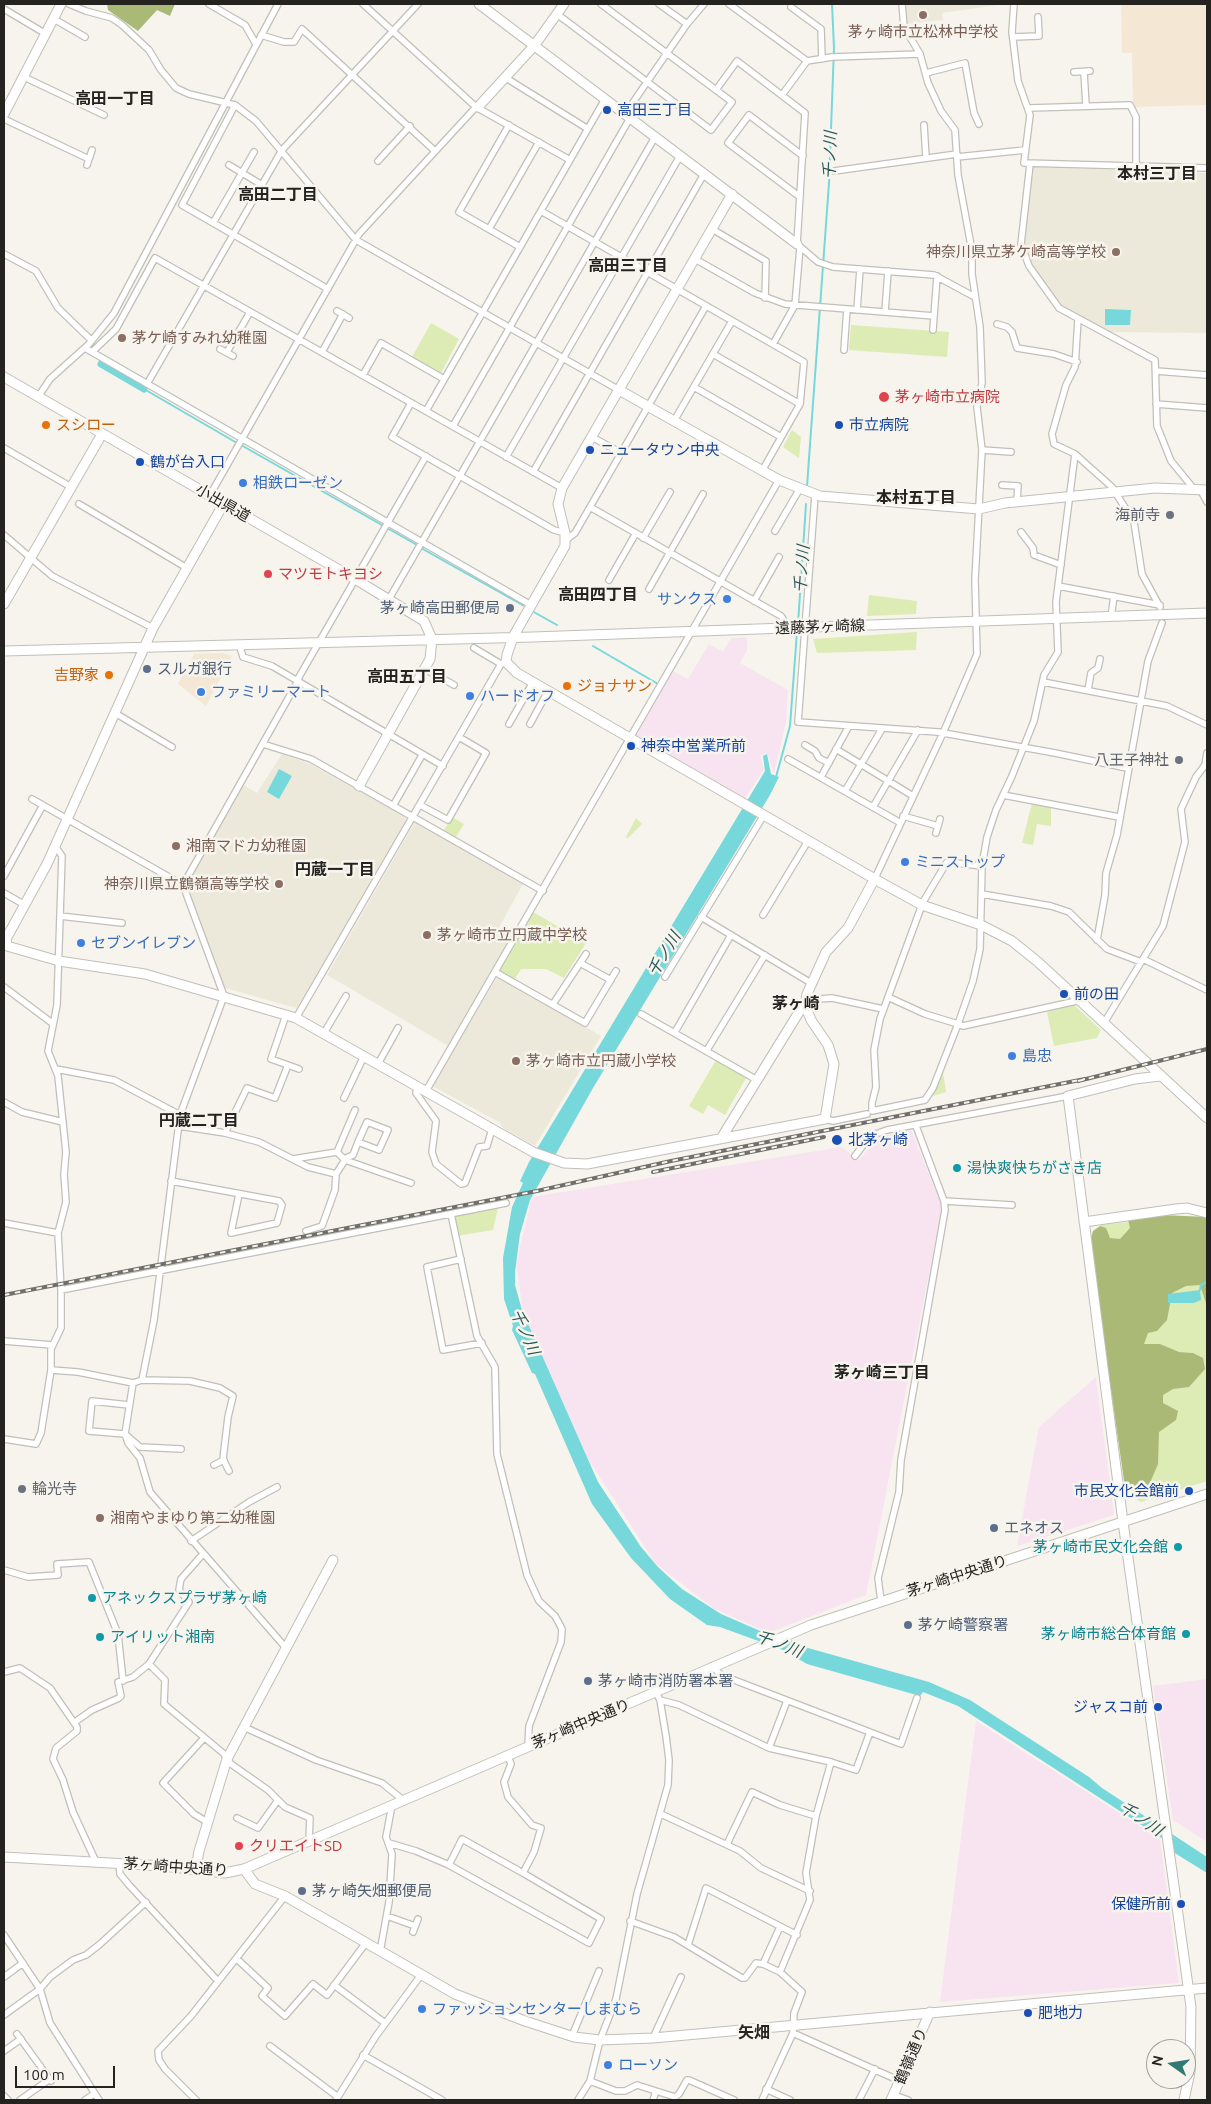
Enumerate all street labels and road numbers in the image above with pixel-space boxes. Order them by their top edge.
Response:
street label: 小出県道 [193,480,253,526]
street label: 遠藤茅ヶ崎線 [775,616,865,638]
street label: 茅ヶ崎中央通り [904,1551,1010,1601]
street label: 茅ヶ崎中央通り [529,1695,633,1753]
street label: 茅ヶ崎中央通り [123,1854,229,1880]
street label: 鶴嶺通り [891,2025,931,2087]

